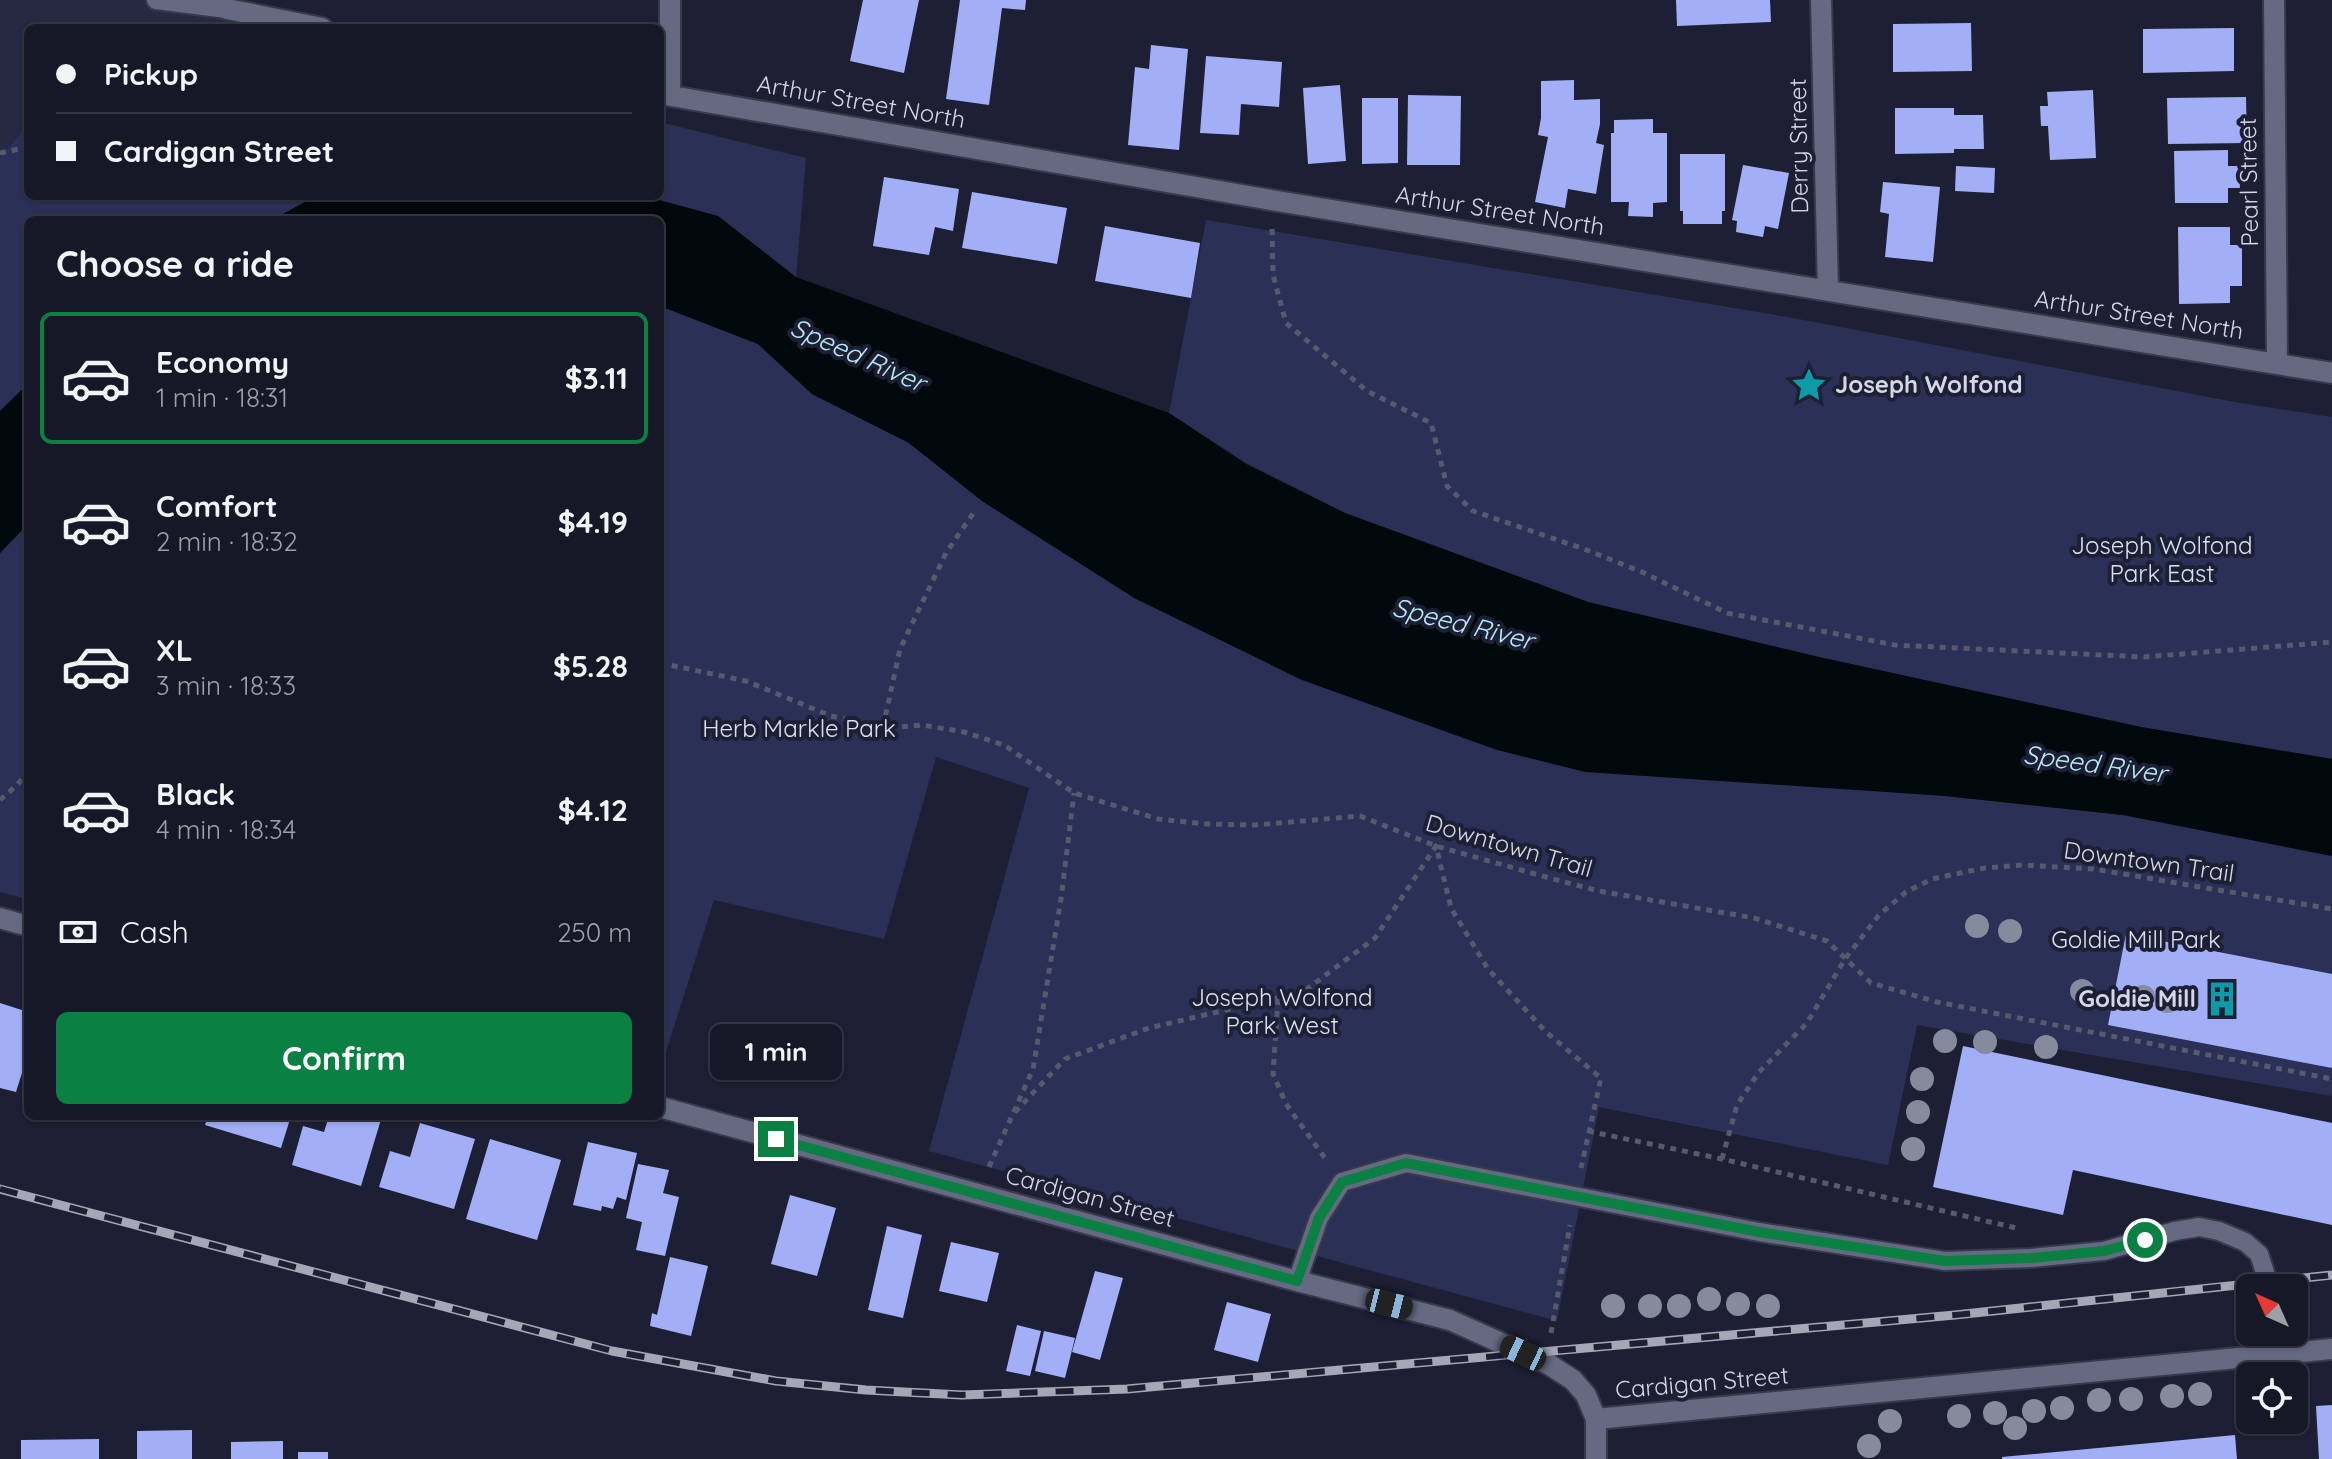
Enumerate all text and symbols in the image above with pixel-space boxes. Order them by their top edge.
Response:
text: Pickup [104,55,198,93]
street label: Arthur Street North [755,68,968,134]
street label: Derry Street [1782,78,1814,214]
street label: Pearl Street [2232,117,2264,247]
text: Cardigan Street [104,132,334,170]
street label: Arthur Street North [1394,179,1607,241]
text: Choose a ride [56,241,294,286]
street label: Arthur Street North [2033,283,2246,345]
water label: Speed River [786,310,933,400]
icon: car [60,342,132,414]
text: Economy [156,343,289,381]
text: $3.11 [565,359,628,397]
place icon: Joseph Wolfond [1790,366,1828,404]
place label: Joseph Wolfond [1835,369,2023,399]
text: 1 min · 18:31 [156,381,288,414]
icon: car [60,486,132,558]
text: Comfort [156,487,277,525]
text: $4.19 [558,503,628,541]
text: 2 min · 18:32 [156,525,298,558]
park label: Joseph Wolfond Park East [2071,530,2253,588]
water label: Speed River [1389,590,1540,658]
icon: car [60,630,132,702]
text: XL [156,631,193,669]
text: $5.28 [553,647,628,685]
text: 3 min · 18:33 [156,669,296,702]
park label: Herb Markle Park [702,713,896,743]
water label: Speed River [2022,737,2172,790]
icon: car [60,774,132,846]
text: Black [156,775,235,813]
text: $4.12 [558,791,628,829]
street label: Downtown Trail [1422,807,1596,883]
text: 4 min · 18:34 [156,813,296,846]
street label: Downtown Trail [2062,834,2236,888]
icon: cash [56,910,100,954]
text: Cash [120,913,189,951]
text: 250 m [557,916,632,949]
park label: Goldie Mill Park [2051,924,2221,954]
building icon: Goldie Mill [2203,980,2241,1018]
park label: Joseph Wolfond Park West [1191,982,1373,1040]
place label: Goldie Mill [2078,983,2196,1013]
button: Confirm [56,1012,632,1104]
callout: 1 min [710,1023,842,1079]
text: 1 min [745,1035,808,1068]
route end [758,1121,794,1157]
street label: Cardigan Street [1002,1159,1178,1233]
route start [2127,1222,2163,1258]
north arrow [2236,1274,2308,1346]
map controls [2236,1274,2308,1434]
car [1363,1287,1415,1321]
car [1496,1332,1550,1374]
street label: Cardigan Street [1614,1359,1790,1405]
button: locate [2236,1362,2308,1434]

